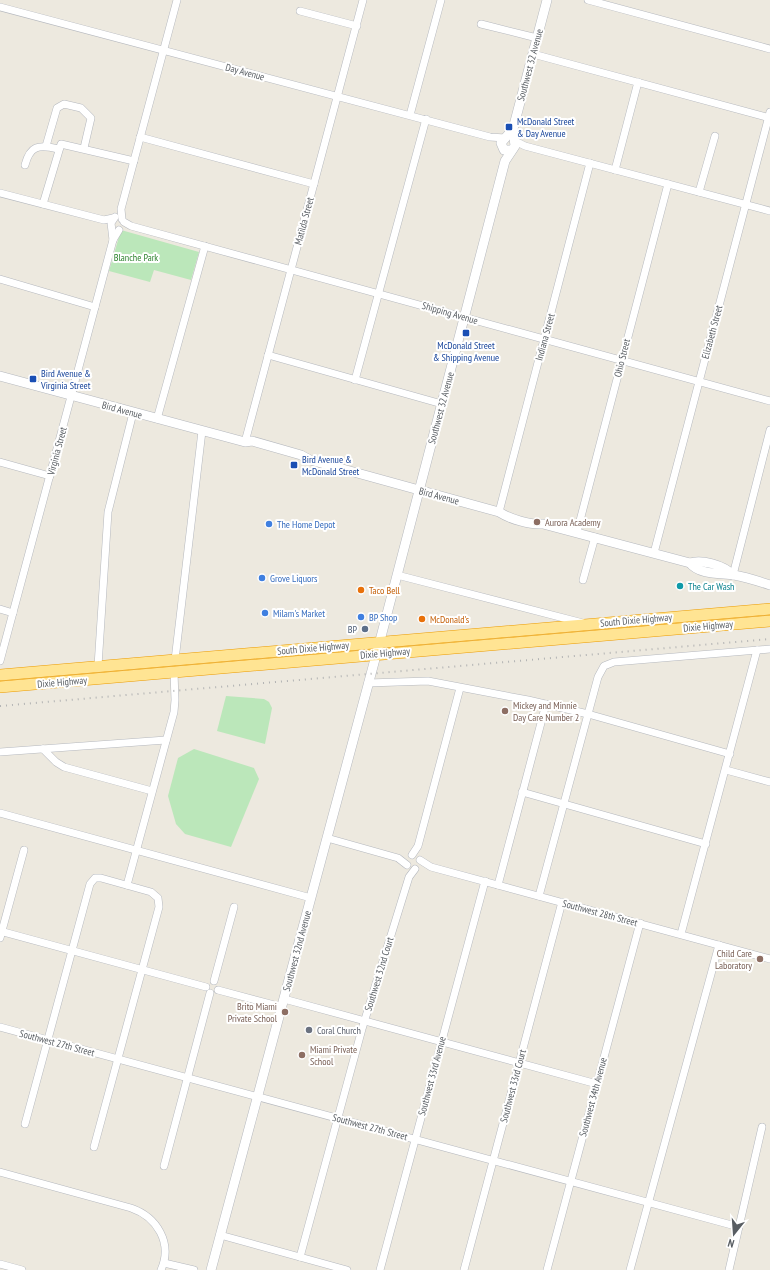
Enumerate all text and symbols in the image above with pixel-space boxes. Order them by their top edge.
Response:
street label: Southwest 32 Avenue [514,27,546,103]
street label: Day Avenue [224,61,266,83]
place label: McDonald Street & Day Avenue [517,115,575,140]
marker: McDonald Street & Day Avenue [504,122,514,132]
street label: Matilda Street [291,196,317,246]
park label: Blanche Park [114,251,158,264]
street label: Shipping Avenue [421,299,479,327]
street label: Elizabeth Street [699,304,725,360]
street label: Indiana Street [532,312,558,362]
marker: McDonald Street & Shipping Avenue [461,328,471,338]
street label: Ohio Street [611,337,633,379]
place label: McDonald Street & Shipping Avenue [433,339,499,364]
place label: Bird Avenue & Virginia Street [40,367,91,392]
street label: Southwest 32 Avenue [425,370,457,446]
marker: Bird Avenue & Virginia Street [28,374,38,384]
street label: Bird Avenue [100,398,144,422]
street label: Virginia Street [44,425,70,478]
place label: Bird Avenue & McDonald Street [302,453,360,478]
marker: Bird Avenue & McDonald Street [289,460,299,470]
street label: Bird Avenue [417,484,461,508]
place label: Aurora Academy [545,516,601,529]
marker: Aurora Academy [532,517,542,527]
place label: The Home Depot [277,518,336,531]
marker: The Home Depot [264,519,274,529]
place label: Grove Liquors [270,572,318,585]
marker: Grove Liquors [257,573,267,583]
place label: The Car Wash [688,580,734,593]
marker: The Car Wash [675,581,685,591]
place label: Taco Bell [369,584,401,597]
marker: Taco Bell [356,585,366,595]
place label: Milam's Market [273,607,325,620]
marker: Milam's Market [260,608,270,618]
street label: South Dixie Highway [600,610,673,630]
place label: BP Shop [369,611,397,624]
marker: BP Shop [356,612,366,622]
place label: McDonald's [430,613,470,626]
marker: McDonald's [417,614,427,624]
street label: Dixie Highway [683,617,734,635]
place label: BP [348,623,357,636]
marker: BP [360,624,370,634]
street label: South Dixie Highway [277,638,350,658]
street label: Dixie Highway [360,644,411,662]
street label: Dixie Highway [37,673,88,691]
place label: Mickey and Minnie Day Care Number 2 [513,699,579,724]
marker: Mickey and Minnie Day Care Number 2 [500,706,510,716]
street label: Southwest 28th Street [561,897,639,929]
street label: Southwest 32nd Avenue [280,909,314,993]
street label: Southwest 32nd Court [362,935,397,1013]
place label: Child Care Laboratory [715,947,752,972]
marker: Child Care Laboratory [755,954,765,964]
place label: Brito Miami Private School [228,1000,278,1025]
marker: Brito Miami Private School [280,1007,290,1017]
place label: Coral Church [317,1024,361,1037]
marker: Coral Church [304,1025,314,1035]
street label: Southwest 27th Street [18,1027,96,1059]
street label: Southwest 33rd Avenue [415,1035,449,1117]
place label: Miami Private School [310,1043,357,1068]
street label: Southwest 33rd Court [497,1048,529,1124]
marker: Miami Private School [297,1050,307,1060]
street label: Southwest 34th Avenue [576,1056,610,1138]
street label: Southwest 27th Street [331,1111,409,1143]
north arrow [714,1214,754,1254]
text: N [726,1236,736,1251]

